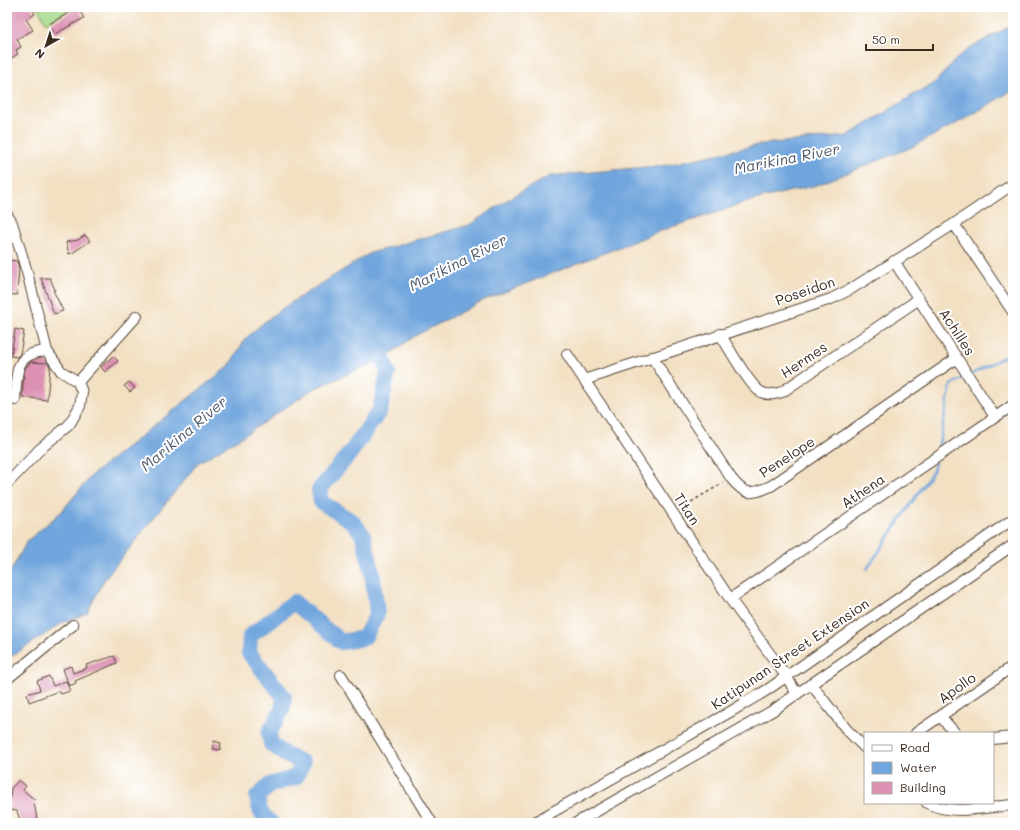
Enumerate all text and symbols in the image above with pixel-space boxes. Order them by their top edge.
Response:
north arrow [26,26,66,66]
scale bar [866,26,933,52]
text: 50 m [872,31,900,47]
text: N [31,46,47,63]
water label: Marikina River [732,138,842,178]
water label: Marikina River [405,229,510,295]
street label: Poseidon [773,272,837,310]
street label: Achilles [935,304,980,359]
street label: Hermes [777,337,831,382]
water label: Marikina River [136,391,231,475]
street label: Penelope [755,432,818,482]
street label: Athena [837,469,888,512]
street label: Titan [670,489,705,528]
street label: Katipunan Street Extension [707,594,872,714]
street label: Apollo [934,668,979,707]
legend [864,732,994,804]
text: Road [900,739,930,755]
text: Water [900,759,937,775]
text: Building [900,779,946,795]

